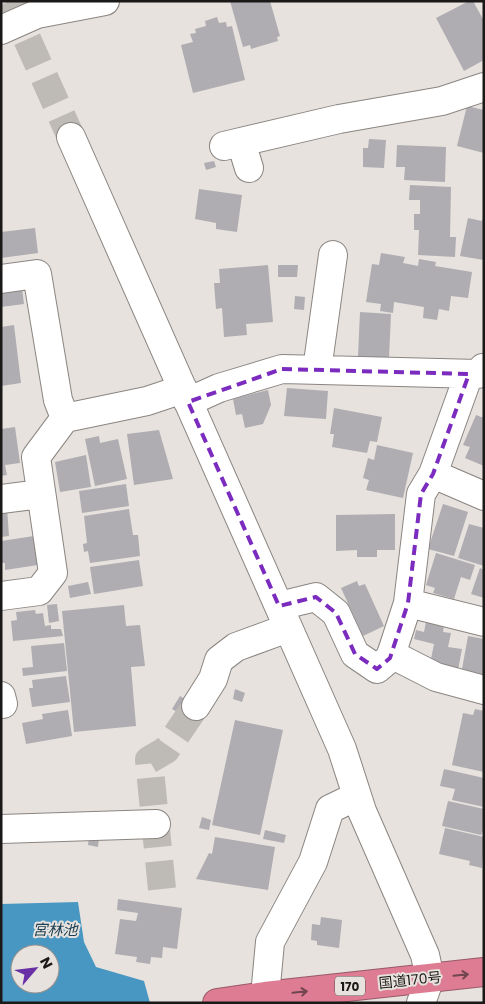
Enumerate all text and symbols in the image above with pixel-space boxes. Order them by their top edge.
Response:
water label: 宮林池 [32,919,79,940]
north arrow [10,944,60,994]
text: N [35,954,58,972]
street label: 国道170号 [378,967,442,993]
one-way arrow [453,970,469,979]
road number: 170 [335,976,365,996]
one-way arrow [292,987,308,997]

